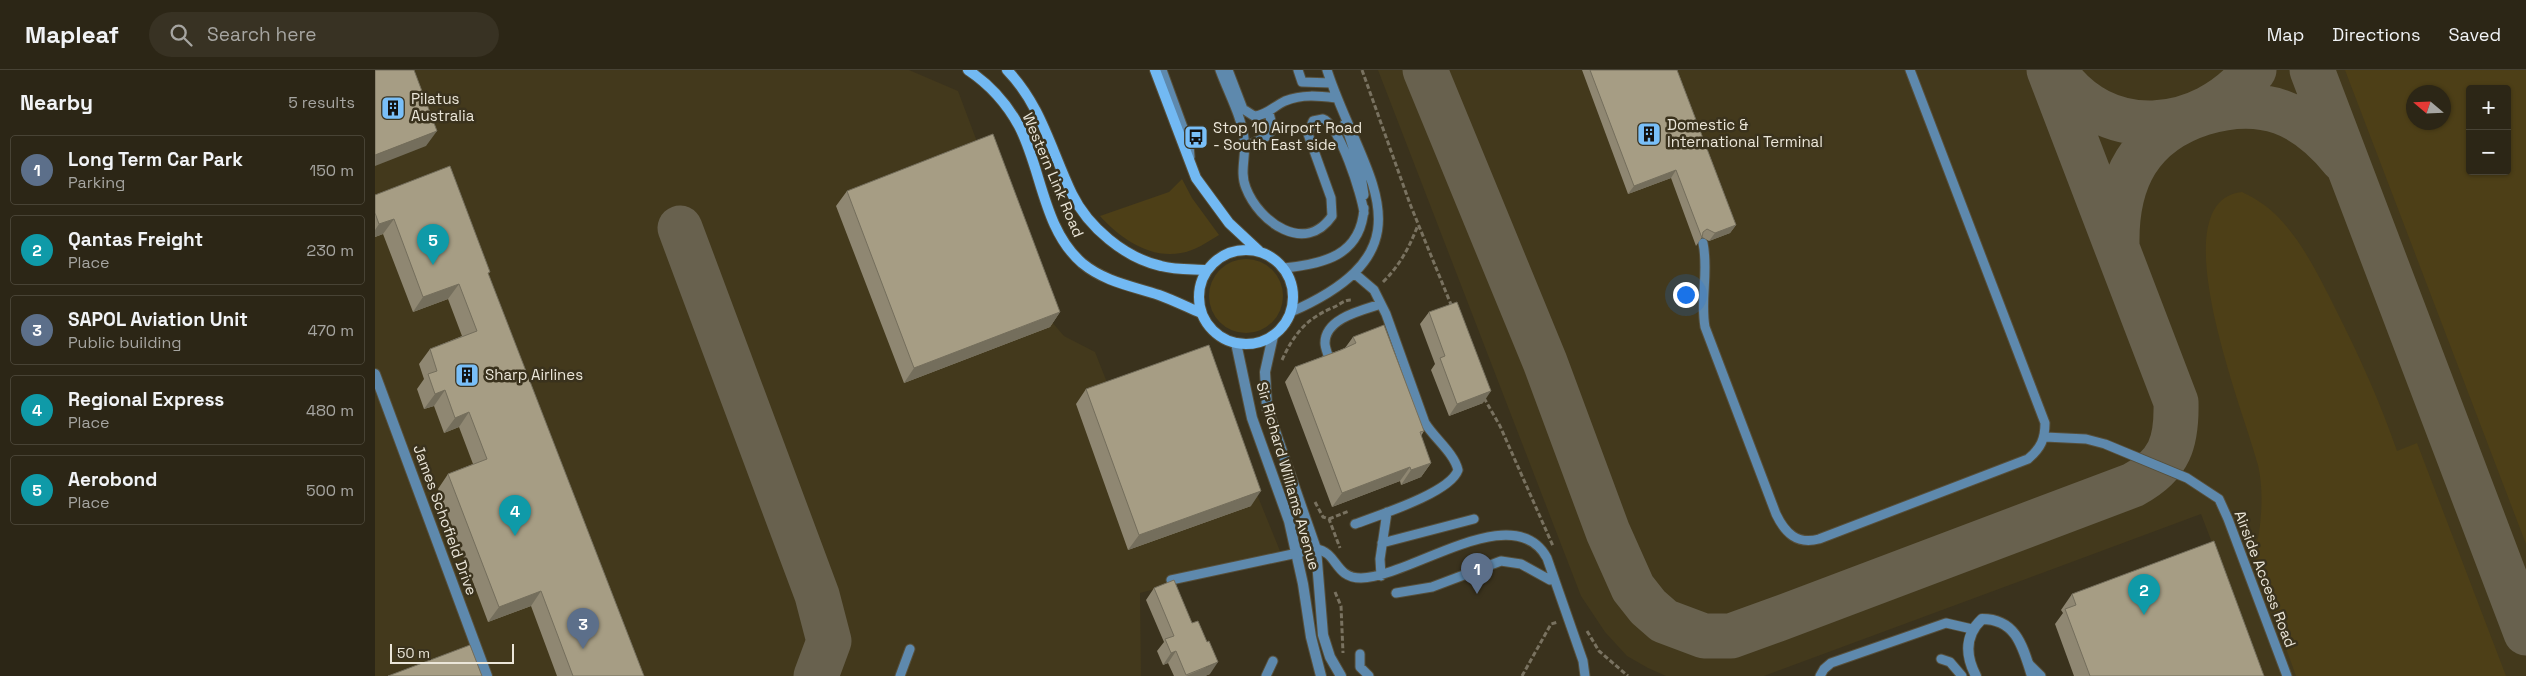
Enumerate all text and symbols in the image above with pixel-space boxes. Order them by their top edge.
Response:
search box [149,12,499,57]
text: Mapleaf [25,19,119,50]
icon: search [167,21,195,49]
text: Search here [207,22,317,47]
text: Map [2267,23,2304,46]
text: Directions [2332,23,2421,46]
text: Saved [2449,23,2501,46]
north arrow [2406,85,2451,130]
map controls [2466,85,2511,175]
button: + [2466,85,2511,130]
text: Nearby [20,89,93,116]
place label: Pilatus Australia [411,89,475,125]
text: 5 results [288,92,355,113]
building icon: Pilatus Australia [380,95,406,121]
street label: Western Link Road [1019,110,1088,240]
place label: Domestic & International Terminal [1667,115,1823,151]
place label: Stop 10 Airport Road - South East side [1213,118,1362,154]
building icon: Domestic & International Terminal [1636,121,1662,147]
bus stop icon: Stop 10 Airport Road - South East side [1183,124,1209,150]
button: − [2466,130,2511,175]
text: Long Term Car Park [68,147,243,172]
text: 1 [33,160,41,181]
text: 150 m [310,160,354,181]
text: Parking [68,172,125,193]
pin: 5 [417,224,449,265]
text: Qantas Freight [68,227,203,252]
text: 2 [32,240,42,261]
text: 230 m [307,240,354,261]
text: Place [68,252,110,273]
your location [1673,282,1699,308]
text: SAPOL Aviation Unit [68,307,248,332]
text: 3 [32,320,42,341]
text: 470 m [307,320,354,341]
text: Public building [68,332,181,353]
building icon: Sharp Airlines [454,362,480,388]
place label: Sharp Airlines [485,365,583,384]
street label: Sir Richard Williams Avenue [1252,380,1325,572]
text: Regional Express [68,387,224,412]
text: 4 [32,400,42,421]
text: 480 m [306,400,354,421]
text: Place [68,412,110,433]
street label: James Schofield Drive [409,442,482,598]
text: Aerobond [68,467,157,492]
text: 5 [32,480,42,501]
text: 500 m [306,480,354,501]
text: Place [68,492,110,513]
pin: 4 [499,495,531,536]
street label: Airside Access Road [2231,508,2300,650]
pin: 1 [1461,553,1493,594]
pin: 2 [2128,574,2160,615]
pin: 3 [567,608,599,649]
scale bar [390,641,514,664]
text: 50 m [397,644,430,662]

